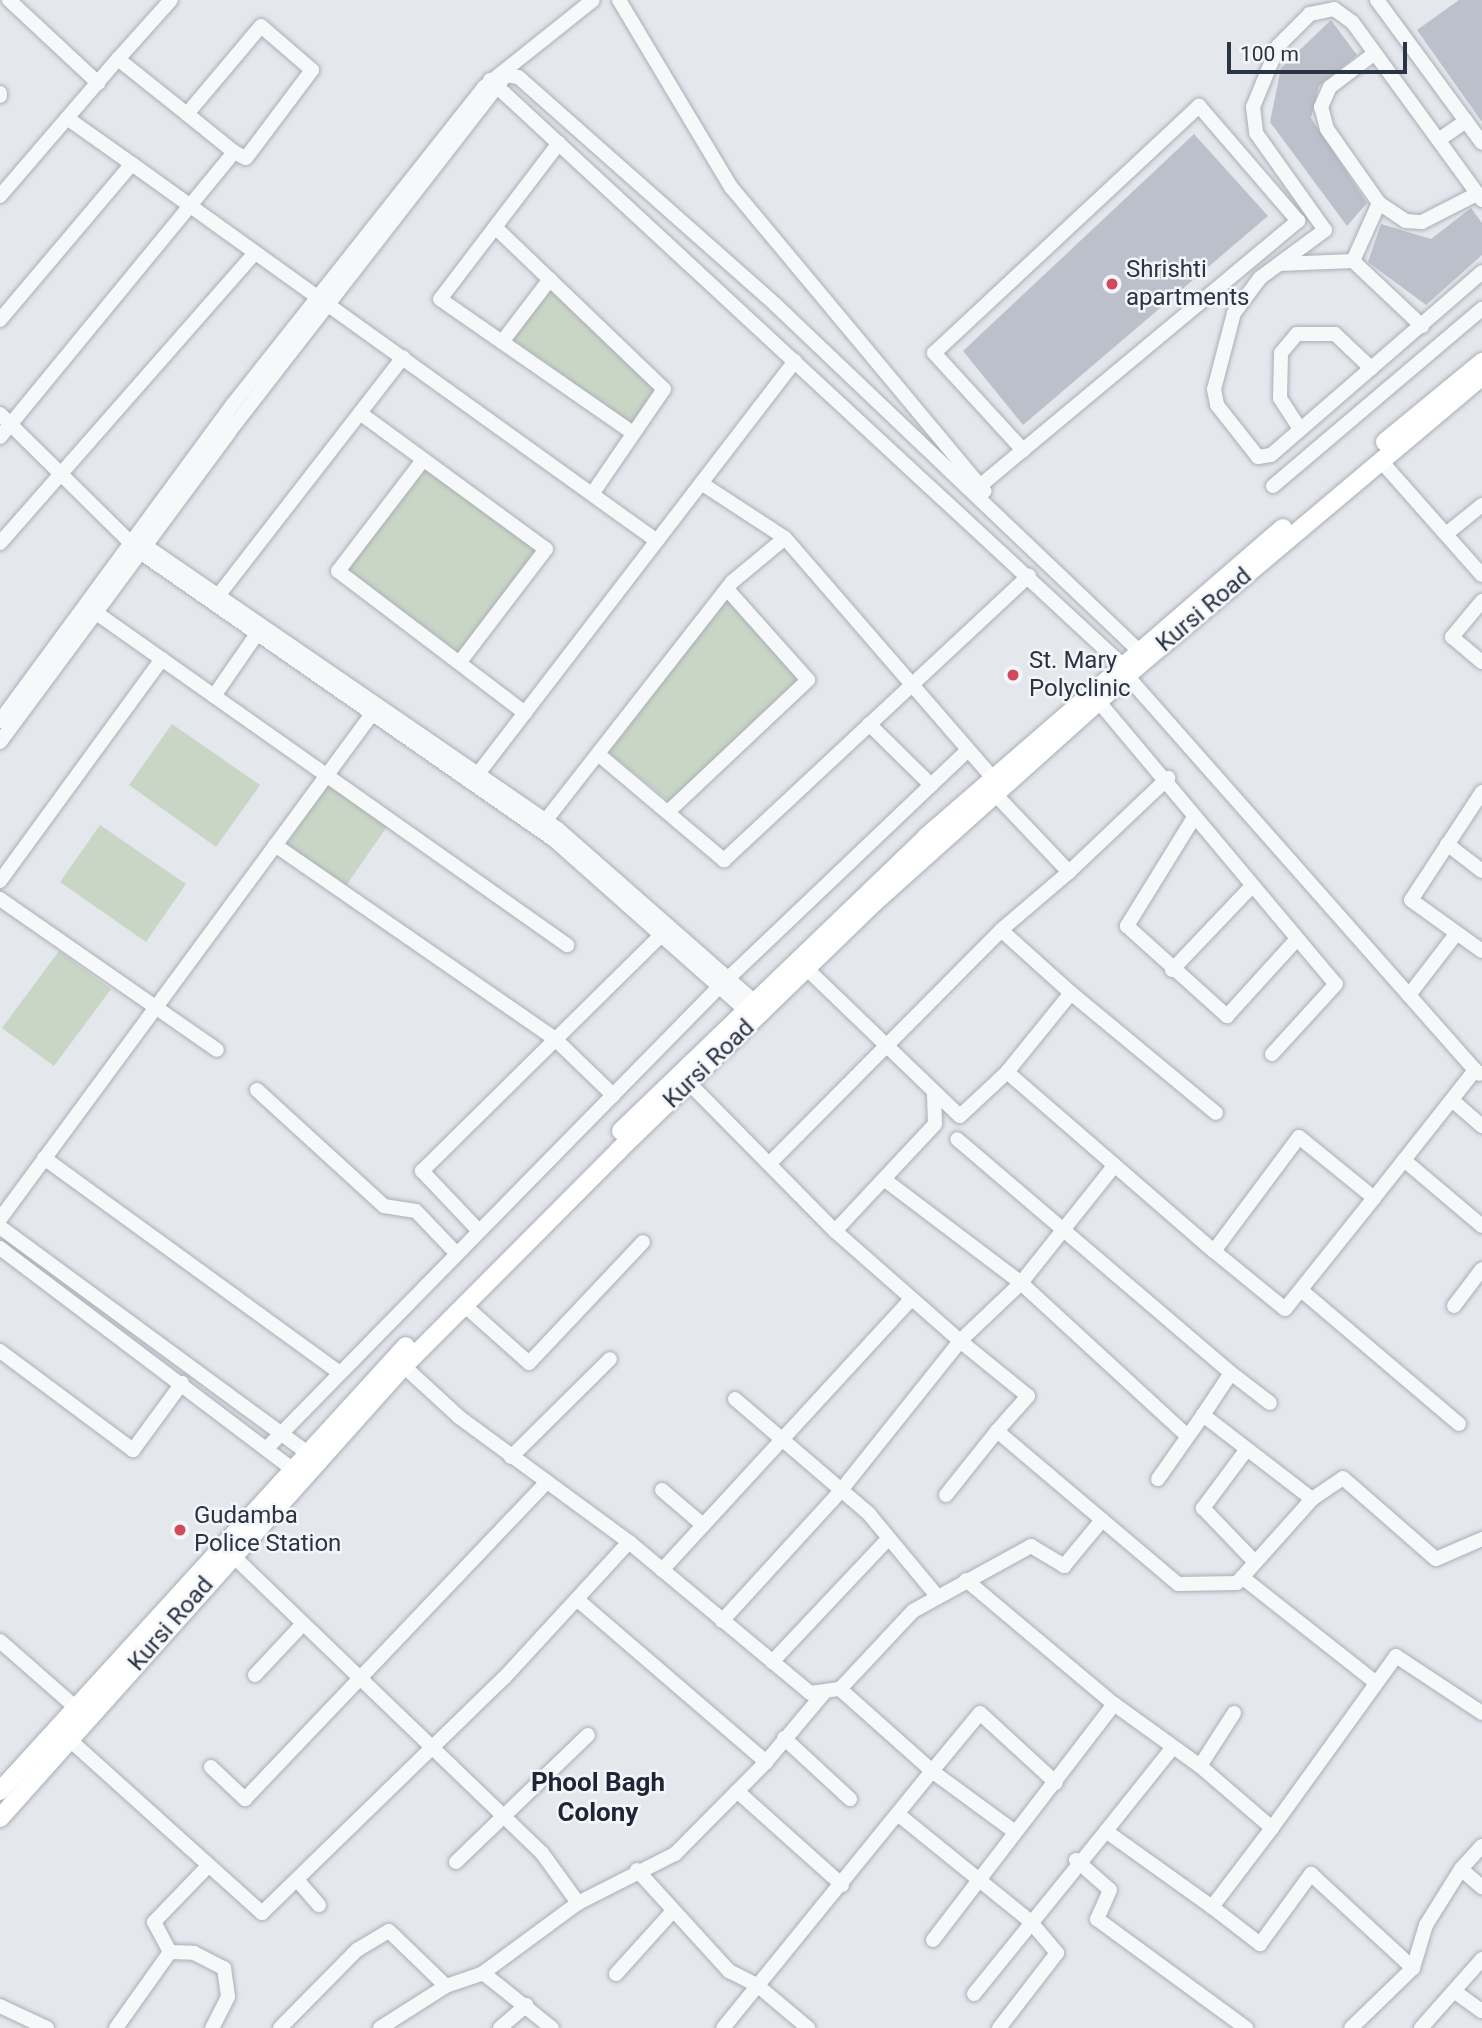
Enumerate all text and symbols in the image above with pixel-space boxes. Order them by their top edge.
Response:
scale bar [1230,28,1410,72]
text: 100 m [1240,42,1299,66]
place label: Shrishti apartments [1126,256,1249,312]
marker: Shrishti apartments [1104,276,1120,292]
street label: Kursi Road [1151,562,1257,658]
place label: St. Mary Polyclinic [1029,647,1131,703]
marker: St. Mary Polyclinic [1003,665,1023,685]
street label: Kursi Road [657,1014,761,1114]
place label: Gudamba Police Station [194,1502,341,1558]
marker: Gudamba Police Station [172,1522,188,1538]
street label: Kursi Road [122,1571,220,1677]
district label: Phool Bagh Colony [531,1767,665,1828]

